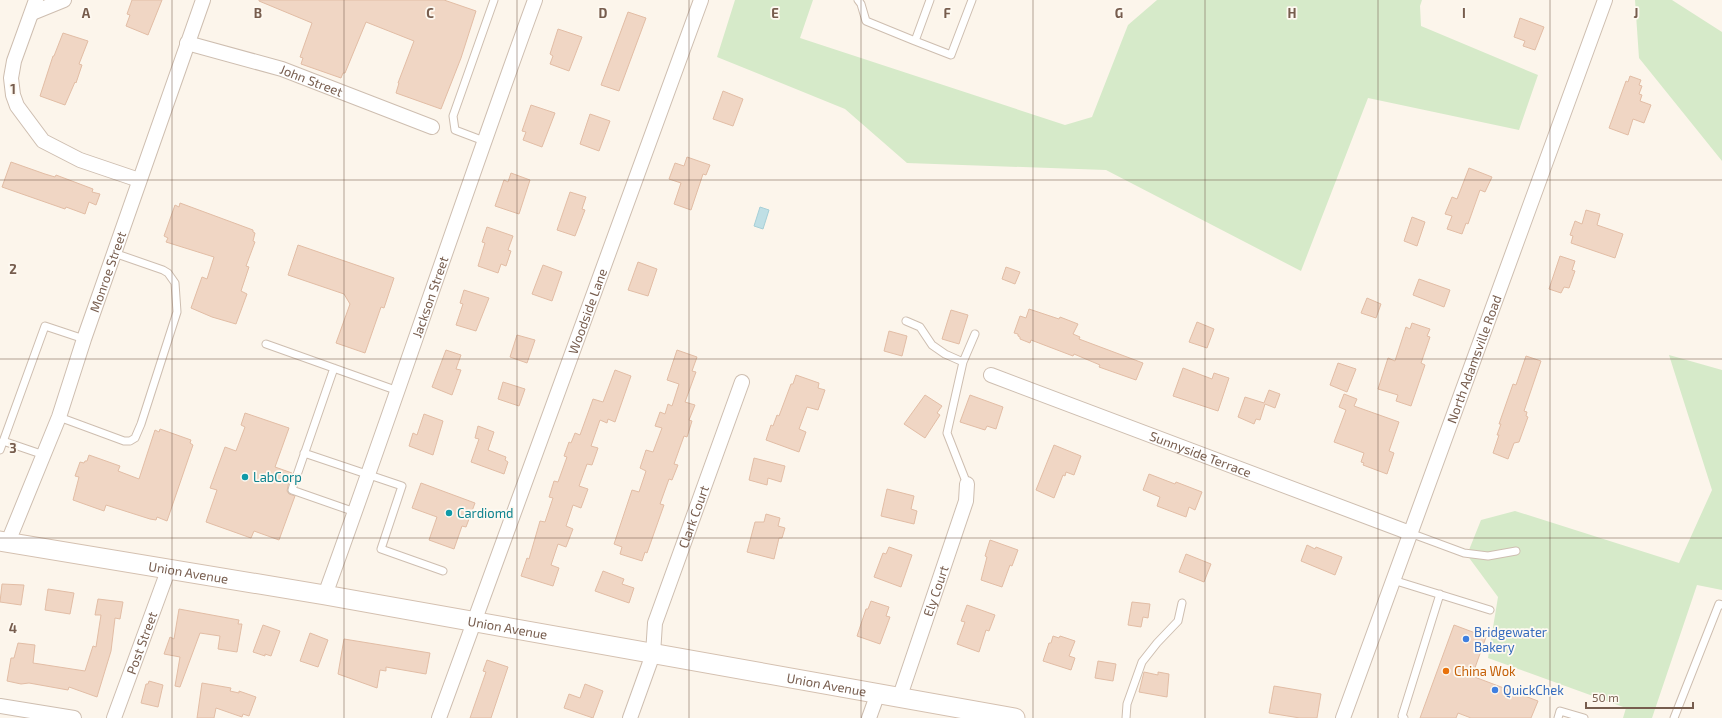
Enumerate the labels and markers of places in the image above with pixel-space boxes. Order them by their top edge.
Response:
place label: LabCorp [253,469,302,485]
marker: LabCorp [240,472,250,482]
place label: Cardiomd [457,505,514,521]
marker: Cardiomd [444,508,454,518]
place label: Bridgewater Bakery [1474,624,1547,655]
marker: Bridgewater Bakery [1461,634,1471,644]
place label: China Wok [1454,663,1516,679]
marker: China Wok [1441,666,1451,676]
place label: QuickChek [1503,682,1564,698]
marker: QuickChek [1490,685,1500,695]

